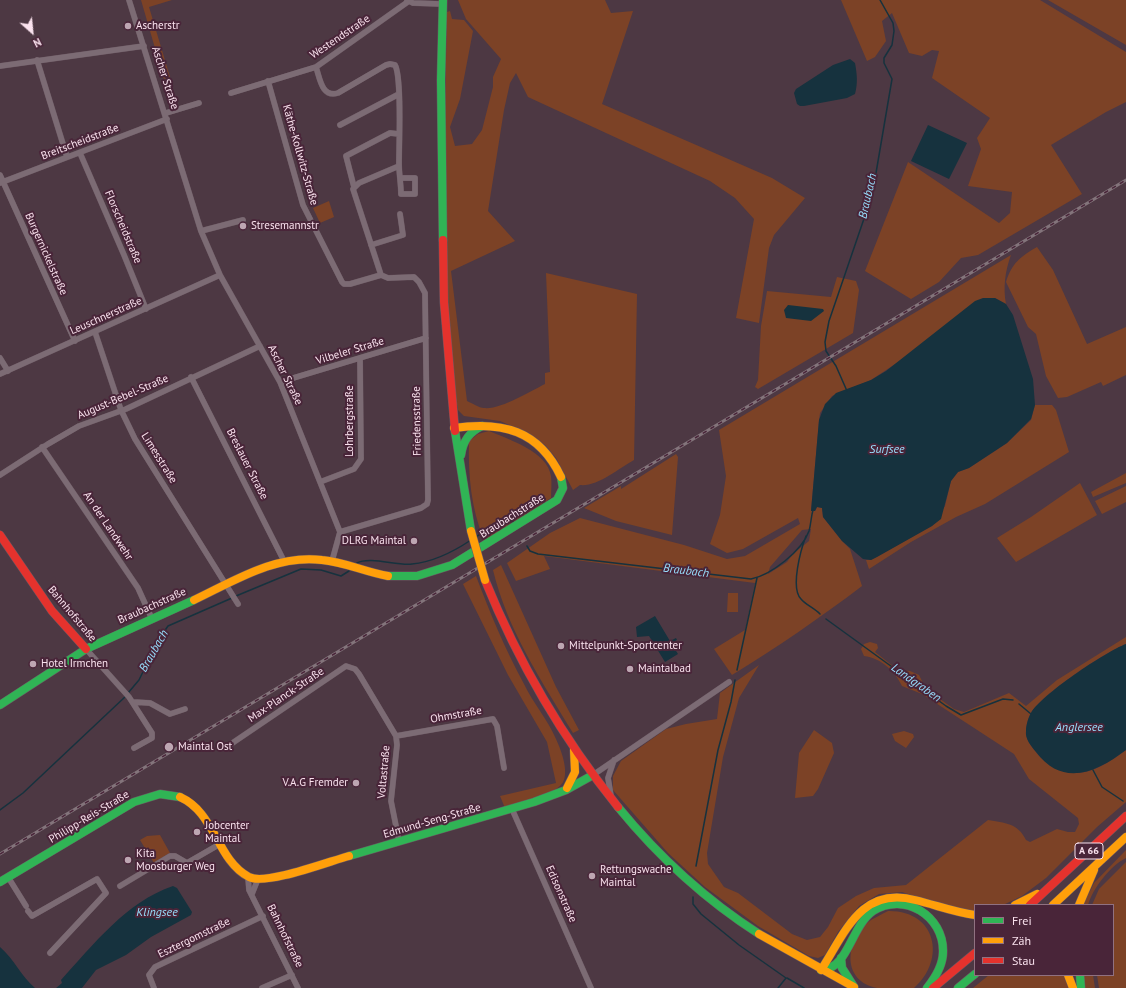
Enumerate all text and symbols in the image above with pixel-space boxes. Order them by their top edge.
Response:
north arrow [12,12,52,52]
street label: Westendstraße [307,12,373,62]
place label: Ascherstr [136,19,179,33]
marker: Ascherstr [123,21,133,31]
text: N [31,35,44,51]
street label: Ascher Straße [149,45,181,111]
street label: Käthe-Kollwitz-Straße [279,103,321,207]
street label: Breitscheidstraße [39,121,121,163]
water label: Braubach [856,172,880,220]
street label: Florscheidstraße [102,188,144,266]
street label: Burgernickelstraße [22,211,70,297]
place label: Stresemannstr [251,219,319,233]
marker: Stresemannstr [238,221,248,231]
street label: Leuschnerstraße [68,294,144,338]
street label: Vilbeler Straße [314,334,386,368]
street label: Ascher Straße [265,343,305,407]
street label: August-Bebel-Straße [75,372,171,422]
street label: Lohrbergstraße [343,385,357,457]
street label: Friedensstraße [410,386,424,456]
street label: Breslauer Straße [223,426,271,502]
street label: Limesstraße [138,430,180,486]
water label: Surfsee [869,443,905,457]
street label: An der Landwehr [80,489,136,563]
street label: Braubachstraße [477,491,547,541]
place label: DLRG Maintal [342,534,406,548]
marker: DLRG Maintal [409,536,419,546]
water label: Braubach [662,561,710,581]
street label: Bahnhofstraße [45,583,99,645]
street label: Braubachstraße [116,585,188,627]
water label: Braubach [136,627,172,675]
place label: Mittelpunkt-Sportcenter [569,639,682,653]
marker: Mittelpunkt-Sportcenter [556,641,566,651]
place label: Hotel Irmchen [41,657,108,671]
marker: Hotel Irmchen [28,659,38,669]
water label: Landgraben [888,661,944,705]
place label: Maintalbad [638,662,691,676]
marker: Maintalbad [625,664,635,674]
street label: Max-Planck-Straße [246,665,326,725]
street label: Ohmstraße [429,704,483,726]
water label: Anglersee [1055,721,1103,735]
place label: Maintal Ost [178,740,232,754]
marker: Maintal Ost [163,741,175,753]
street label: Voltastraße [375,745,393,799]
place label: V.A.G Fremder [282,776,348,790]
marker: V.A.G Fremder [351,778,361,788]
street label: Philipp-Reis-Straße [47,788,131,846]
street label: Edmund-Seng-Straße [382,801,482,841]
place label: Jobcenter Maintal [205,819,249,845]
marker: Jobcenter Maintal [192,827,202,837]
road number: A 66 [1075,843,1103,859]
place label: Kita Moosburger Weg [136,847,215,873]
marker: Kita Moosburger Weg [123,855,133,865]
street label: Edisonstraße [543,863,579,925]
place label: Rettungswache Maintal [600,863,672,889]
marker: Rettungswache Maintal [587,871,597,881]
street label: Bahnhofstraße [264,902,306,970]
legend [974,904,1114,976]
water label: Klingsee [136,906,178,920]
text: Frei [1012,913,1032,928]
street label: Esztergomstraße [156,915,232,961]
text: Zäh [1012,933,1031,948]
text: Stau [1012,953,1035,968]

